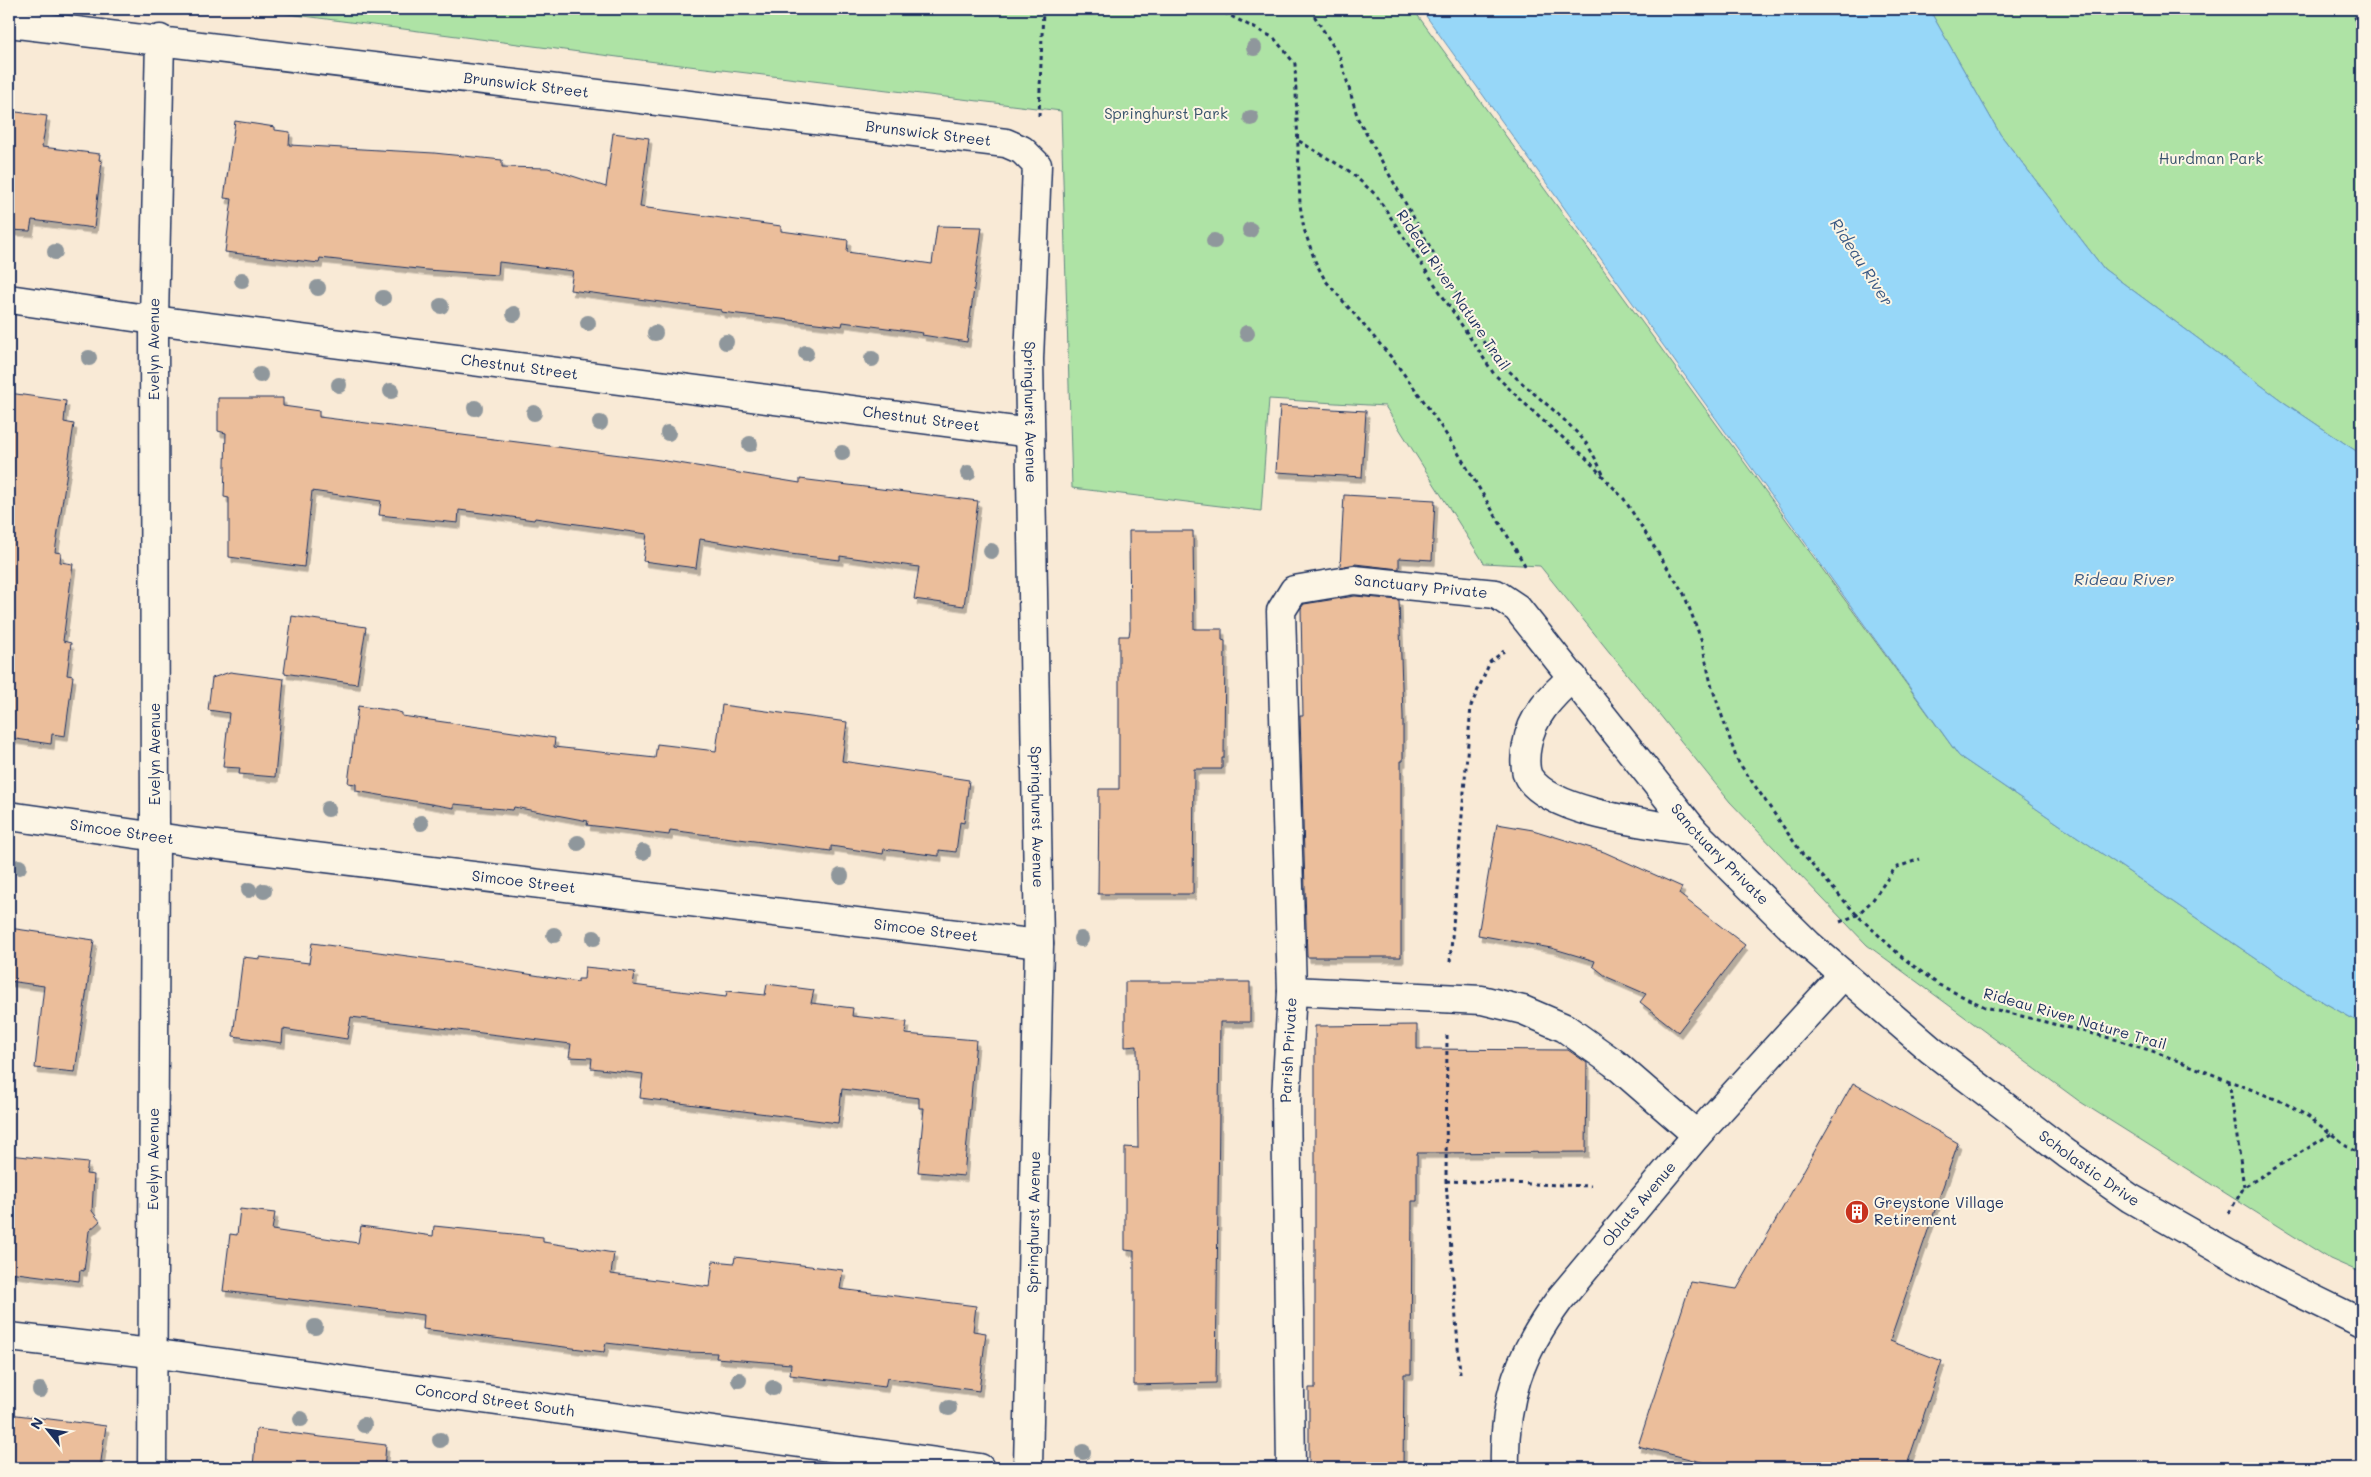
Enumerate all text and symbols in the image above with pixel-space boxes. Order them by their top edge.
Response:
street label: Brunswick Street [462,67,590,102]
park label: Springhurst Park [1104,103,1228,123]
street label: Brunswick Street [865,115,992,150]
park label: Hurdman Park [2159,148,2263,168]
street label: Rideau River Nature Trail [1393,205,1515,374]
water label: Rideau River [1826,214,1899,310]
street label: Evelyn Avenue [143,298,163,400]
street label: Springhurst Avenue [1020,341,1042,483]
street label: Chestnut Street [460,349,579,384]
street label: Chestnut Street [861,400,981,435]
water label: Rideau River [2074,568,2174,589]
street label: Sanctuary Private [1353,569,1488,602]
street label: Evelyn Avenue [144,703,164,805]
street label: Springhurst Avenue [1027,746,1049,888]
street label: Sanctuary Private [1667,799,1774,909]
street label: Simcoe Street [69,814,175,848]
street label: Simcoe Street [471,865,577,897]
street label: Simcoe Street [873,913,979,946]
street label: Rideau River Nature Trail [1981,982,2169,1054]
street label: Parish Private [1275,997,1301,1103]
street label: Evelyn Avenue [142,1108,163,1210]
street label: Scholastic Drive [2035,1125,2144,1210]
street label: Springhurst Avenue [1022,1151,1044,1293]
street label: Oblats Avenue [1597,1157,1680,1250]
place label: Greystone Village Retirement [1874,1192,2004,1229]
building icon: Greystone Village Retirement [1844,1199,1870,1225]
street label: Concord Street South [414,1379,576,1421]
north arrow [22,1404,72,1454]
text: N [25,1414,47,1433]

